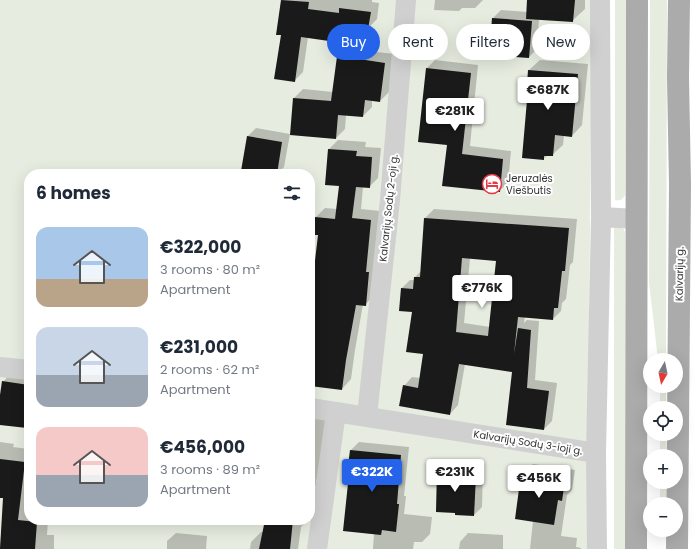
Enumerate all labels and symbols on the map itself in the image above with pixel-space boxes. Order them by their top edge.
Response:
pin: €687K [520,77,576,111]
pin: €281K [427,98,483,132]
street label: Kalvarijų Sodų 2-oji g. [375,154,402,262]
place label: Jeruzalės Viešbutis [506,171,553,198]
hotel icon: Jeruzalės Viešbutis [481,173,503,195]
street label: Kalvarijų g. [672,247,687,301]
pin: €776K [454,275,510,309]
north arrow [643,353,683,393]
street label: Kalvarijų Sodų 3-ioji g. [472,426,583,459]
pin: €322K [344,459,400,493]
pin: €231K [427,459,483,493]
pin: €456K [511,465,567,499]

